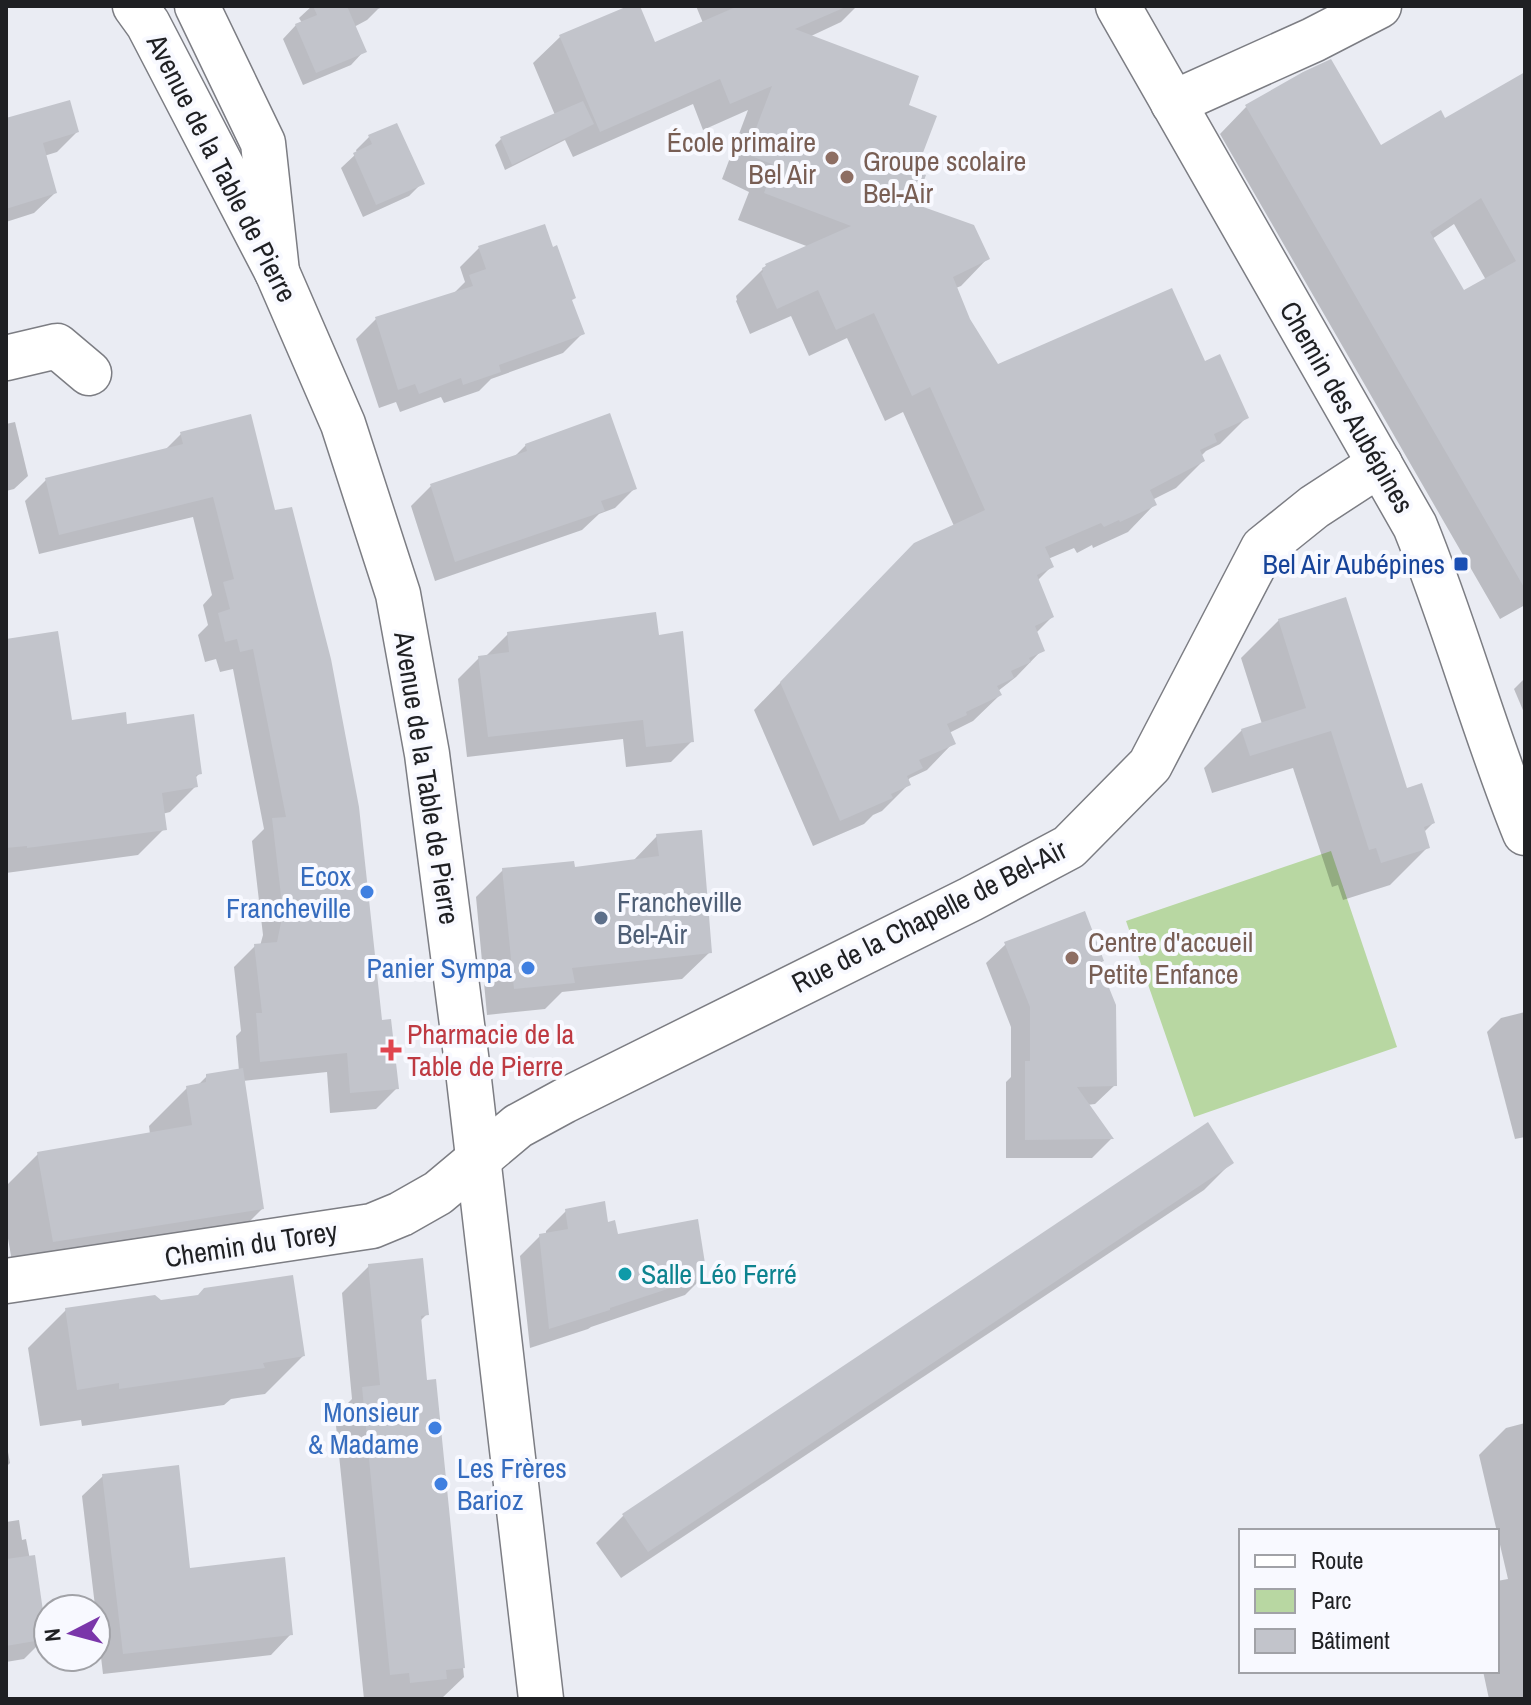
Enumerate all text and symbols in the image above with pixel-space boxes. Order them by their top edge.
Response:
street label: Avenue de la Table de Pierre [137,27,306,308]
place label: École primaire Bel Air [667,123,816,193]
place label: Groupe scolaire Bel-Air [863,142,1026,212]
marker: École primaire Bel Air [823,149,841,167]
marker: Groupe scolaire Bel-Air [838,168,856,186]
street label: Chemin des Aubépines [1271,294,1423,520]
place label: Bel Air Aubépines [1262,545,1445,583]
marker: Bel Air Aubépines [1452,555,1470,573]
street label: Avenue de la Table de Pierre [385,628,469,927]
street label: Rue de la Chapelle de Bel-Air [785,830,1073,1002]
place label: Ecox Francheville [226,857,352,927]
marker: Ecox Francheville [358,883,376,901]
place label: Francheville Bel-Air [617,883,742,953]
marker: Francheville Bel-Air [592,909,610,927]
place label: Centre d'accueil Petite Enfance [1088,923,1253,993]
place label: Panier Sympa [367,949,512,987]
marker: Centre d'accueil Petite Enfance [1063,949,1081,967]
marker: Panier Sympa [519,959,537,977]
place label: Pharmacie de la Table de Pierre [407,1015,574,1085]
marker: Pharmacie de la Table de Pierre [382,1041,400,1059]
street label: Chemin du Torey [162,1212,341,1276]
place label: Salle Léo Ferré [641,1255,797,1293]
marker: Salle Léo Ferré [616,1265,634,1283]
place label: Monsieur & Madame [308,1393,419,1463]
marker: Monsieur & Madame [426,1419,444,1437]
place label: Les Frères Barioz [457,1449,567,1519]
marker: Les Frères Barioz [432,1475,450,1493]
legend [1239,1529,1499,1673]
text: Route [1311,1544,1364,1576]
text: Parc [1311,1584,1352,1616]
north arrow [32,1593,112,1673]
text: Bâtiment [1311,1624,1390,1656]
text: N [37,1627,68,1643]

